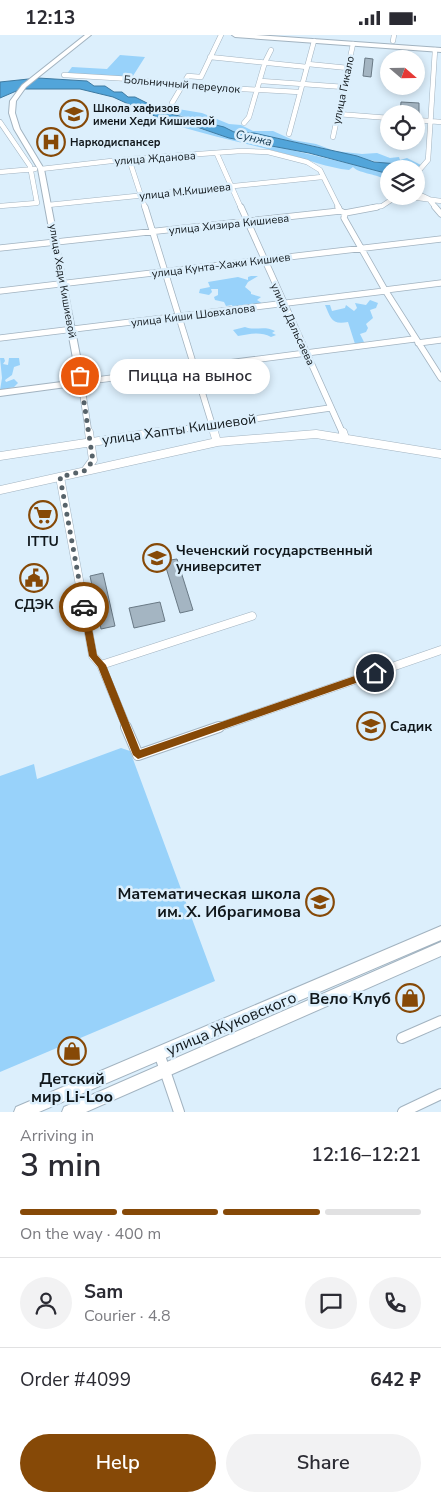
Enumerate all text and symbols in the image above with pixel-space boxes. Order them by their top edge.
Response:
text: 12:13 [25,5,75,31]
north arrow [380,50,425,95]
map controls [380,50,425,205]
street label: улица Гикало [329,55,358,126]
street label: Больничный переулок [123,72,241,97]
school or university icon: Школа хафизов имени Хеди Кишиевой [59,99,89,129]
place label: Школа хафизов имени Хеди Кишиевой [93,101,215,129]
button: locate [380,105,425,150]
water label: Сунжа [234,126,274,150]
hospital icon: Наркодиспансер [36,127,66,157]
place label: Наркодиспансер [70,135,161,150]
street label: улица Жданова [114,148,196,169]
button: layers [380,160,425,205]
street label: улица М.Кишиева [139,179,232,204]
street label: улица Хизира Кишиева [168,211,290,238]
street label: улица Хеди Кишиевой [45,223,80,339]
street label: улица Кунта-Хажи Кишиев [151,250,291,281]
street label: улица Дальсаева [267,281,318,368]
street label: улица Киши Шовхалова [130,300,256,331]
pin [59,355,101,397]
callout: Пицца на вынос [110,359,270,393]
icon: bag [66,362,94,390]
text: Пицца на вынос [128,365,252,387]
street label: улица Хапты Кишиевой [101,409,257,450]
supermarket icon: ITTU [28,500,58,530]
place label: ITTU [27,532,59,551]
place label: Чеченский государственный университет [176,541,373,576]
school or university icon: Чеченский государственный университет [142,543,172,573]
public building icon: СДЭК [19,563,49,593]
courier [59,582,109,632]
icon: car [70,593,98,621]
place label: СДЭК [14,595,54,614]
pin [354,652,396,694]
icon: home [361,659,389,687]
school or university icon: Садик [356,711,386,741]
place label: Садик [390,717,432,736]
place label: Математическая школа им. Х. Ибрагимова [117,883,301,923]
school or university icon: Математическая школа им. Х. Ибрагимова [305,887,335,917]
shop icon: Вело Клуб [395,983,425,1013]
street label: улица Жуковского [163,987,300,1061]
place label: Вело Клуб [309,988,391,1010]
shop icon: Детский мир Li-Loo [57,1036,87,1066]
place label: Детский мир Li-Loo [31,1068,113,1108]
text: Arriving in [20,1125,94,1147]
text: 12:16–12:21 [311,1142,421,1168]
text: 3 min [20,1144,102,1187]
text: On the way · 400 m [20,1223,161,1245]
button: person [20,1277,72,1329]
button: chat [305,1277,357,1329]
button: phone [369,1277,421,1329]
text: Sam [84,1279,123,1305]
text: Courier · 4.8 [84,1305,170,1327]
text: Order #4099 [20,1367,131,1393]
text: 642 ₽ [370,1367,421,1393]
button: Help [20,1434,216,1492]
button: Share [226,1434,421,1492]

